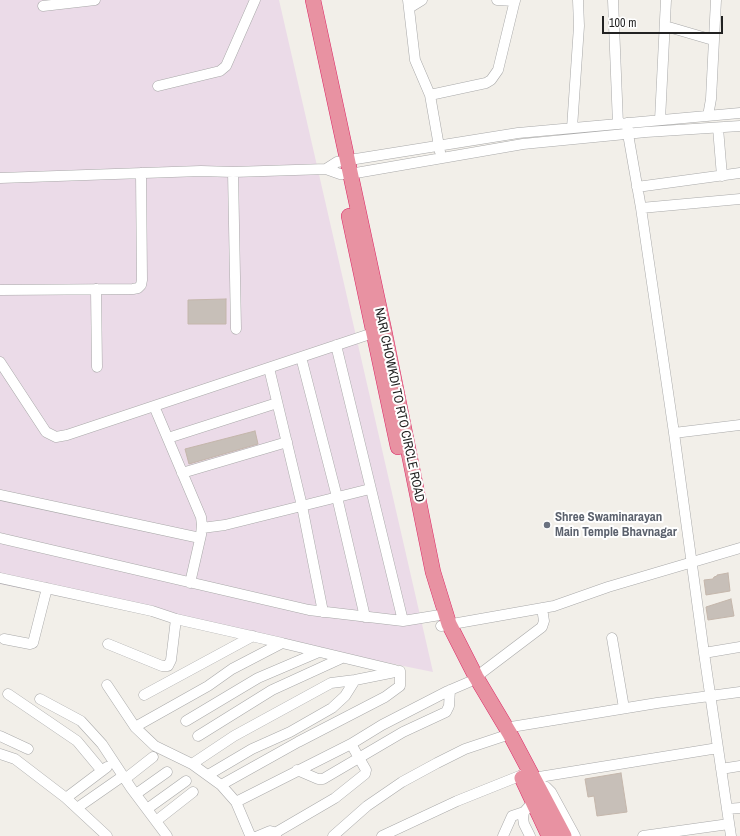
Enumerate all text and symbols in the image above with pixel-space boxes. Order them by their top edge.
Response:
scale bar [604,8,725,34]
text: 100 m [609,15,636,31]
street label: NARI CHOWKDI TO RTO CIRCLE ROAD [371,306,427,504]
place label: Shree Swaminarayan Main Temple Bhavnagar [555,510,677,541]
marker: Shree Swaminarayan Main Temple Bhavnagar [542,520,552,530]

